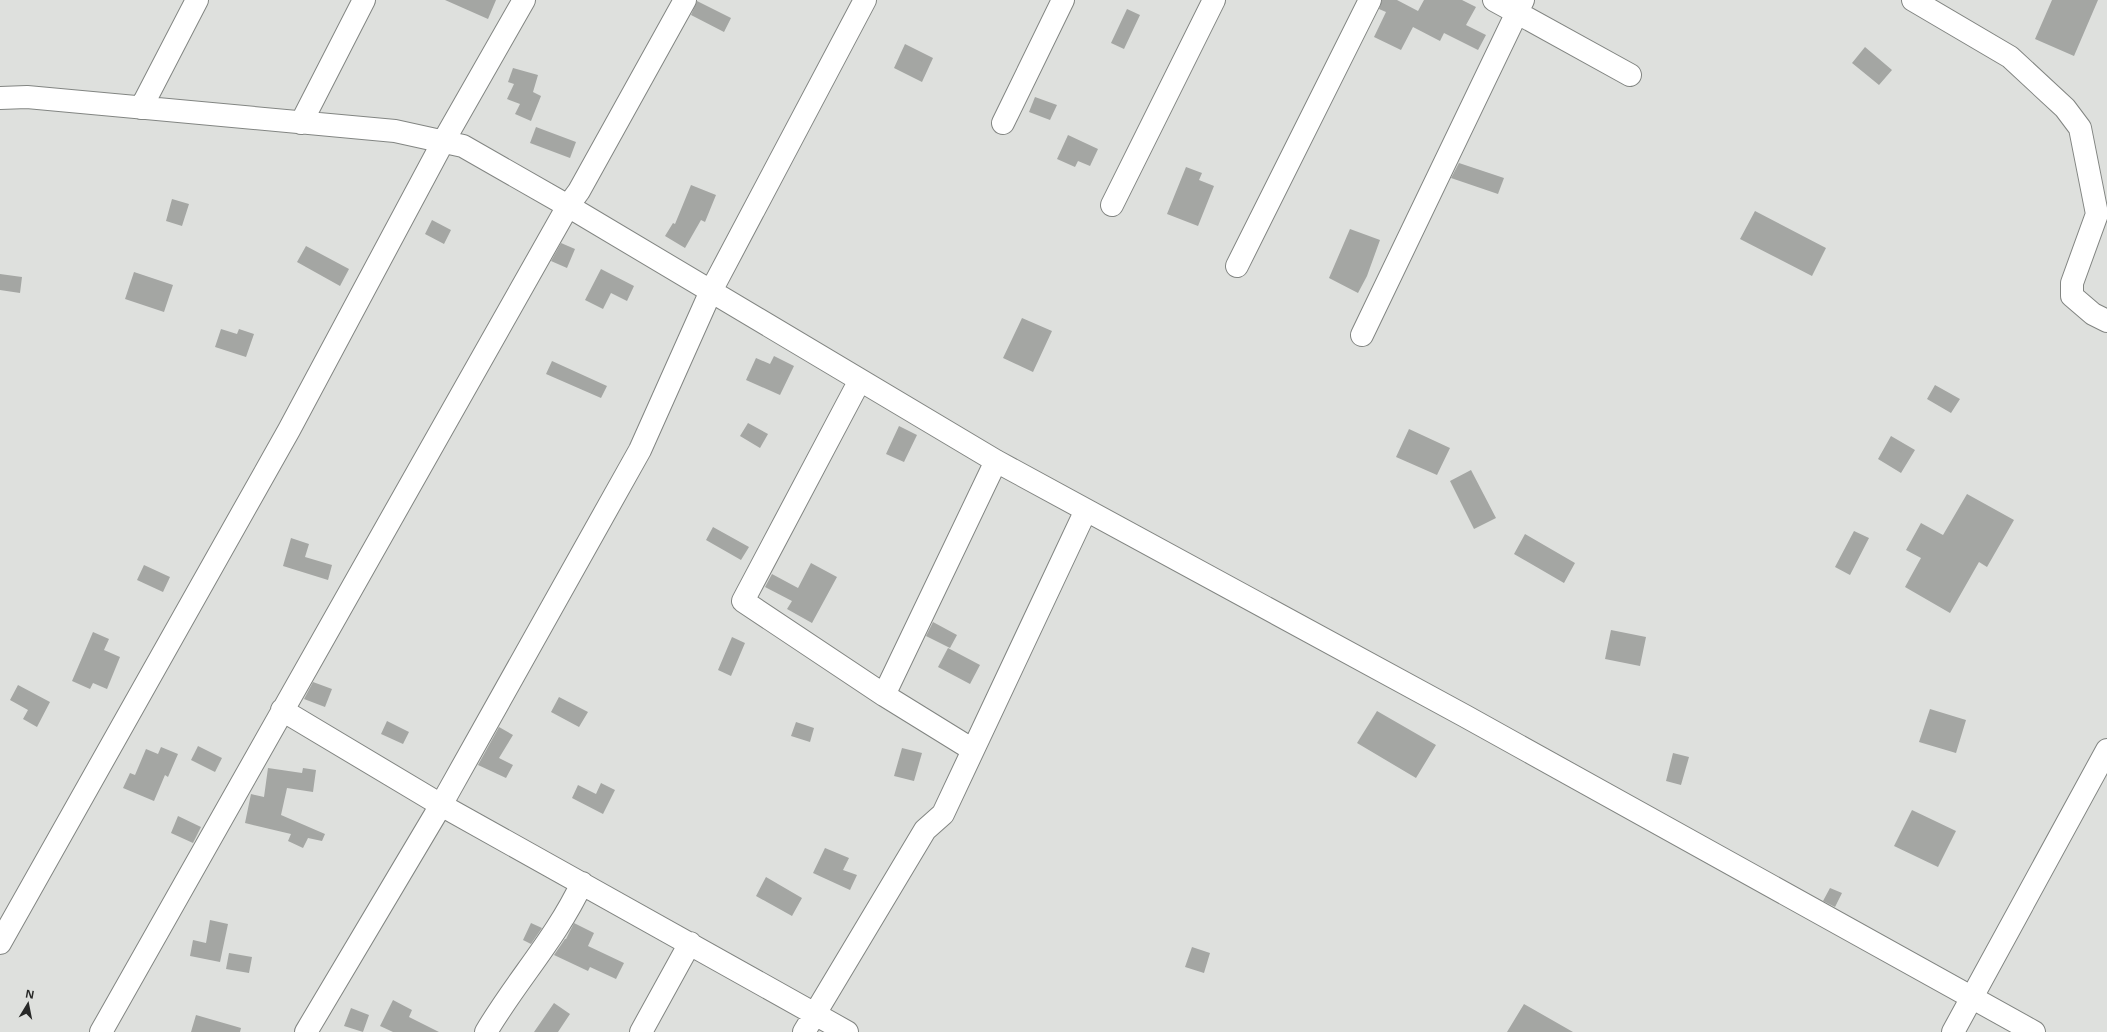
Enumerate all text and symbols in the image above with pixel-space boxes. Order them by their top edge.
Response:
north arrow [8,984,48,1024]
text: N [24,985,36,1002]

